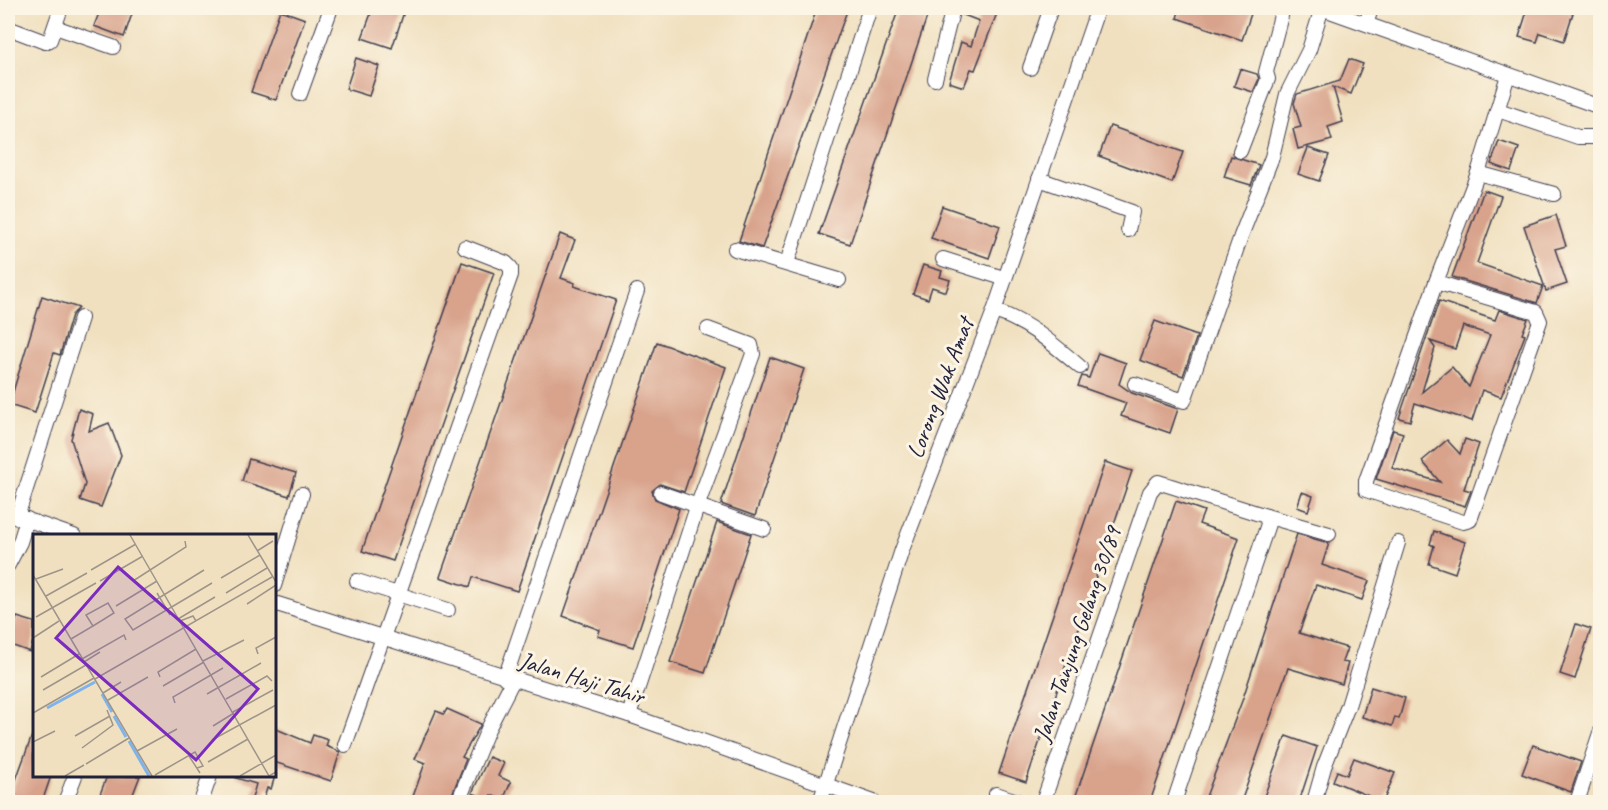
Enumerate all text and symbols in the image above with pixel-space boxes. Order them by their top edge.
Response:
street label: Lorong Wak Amat [900,311,982,462]
street label: Jalan Tanjung Gelang 30/89 [1026,520,1129,746]
inset map [33,534,276,777]
street label: Jalan Haji Tahir [515,645,650,712]

